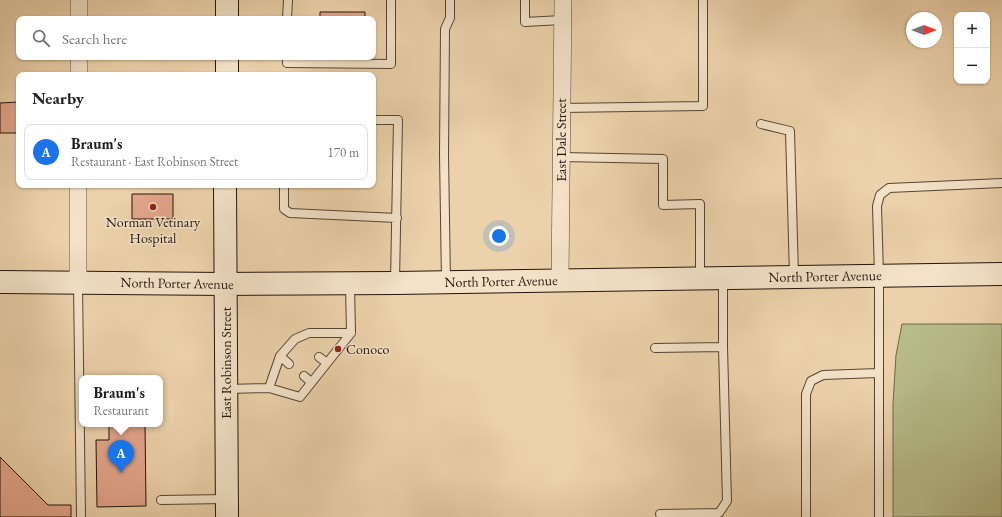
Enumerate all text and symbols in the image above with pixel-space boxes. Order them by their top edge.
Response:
north arrow [906,12,942,48]
map controls [954,12,990,84]
button: + [954,12,990,48]
search box [16,16,376,60]
icon: search [30,27,52,49]
text: Search here [62,29,127,48]
button: − [954,48,990,84]
text: Nearby [32,87,84,109]
street label: East Dale Street [552,98,570,182]
text: Braum's [71,134,123,153]
text: A [41,144,51,161]
text: 170 m [328,144,359,161]
text: Restaurant · East Robinson Street [71,153,238,170]
marker: Norman Vetinary Hospital [148,202,158,212]
place label: Norman Vetinary Hospital [106,213,201,247]
your location [489,226,509,246]
street label: North Porter Avenue [768,266,882,286]
street label: North Porter Avenue [444,271,558,291]
street label: North Porter Avenue [120,273,234,293]
street label: East Robinson Street [217,306,235,419]
place label: Conoco [346,340,390,358]
marker: Conoco [333,344,343,354]
popup [79,375,163,427]
text: Braum's [93,383,145,402]
text: Restaurant [93,402,149,419]
pin: A [108,440,134,473]

